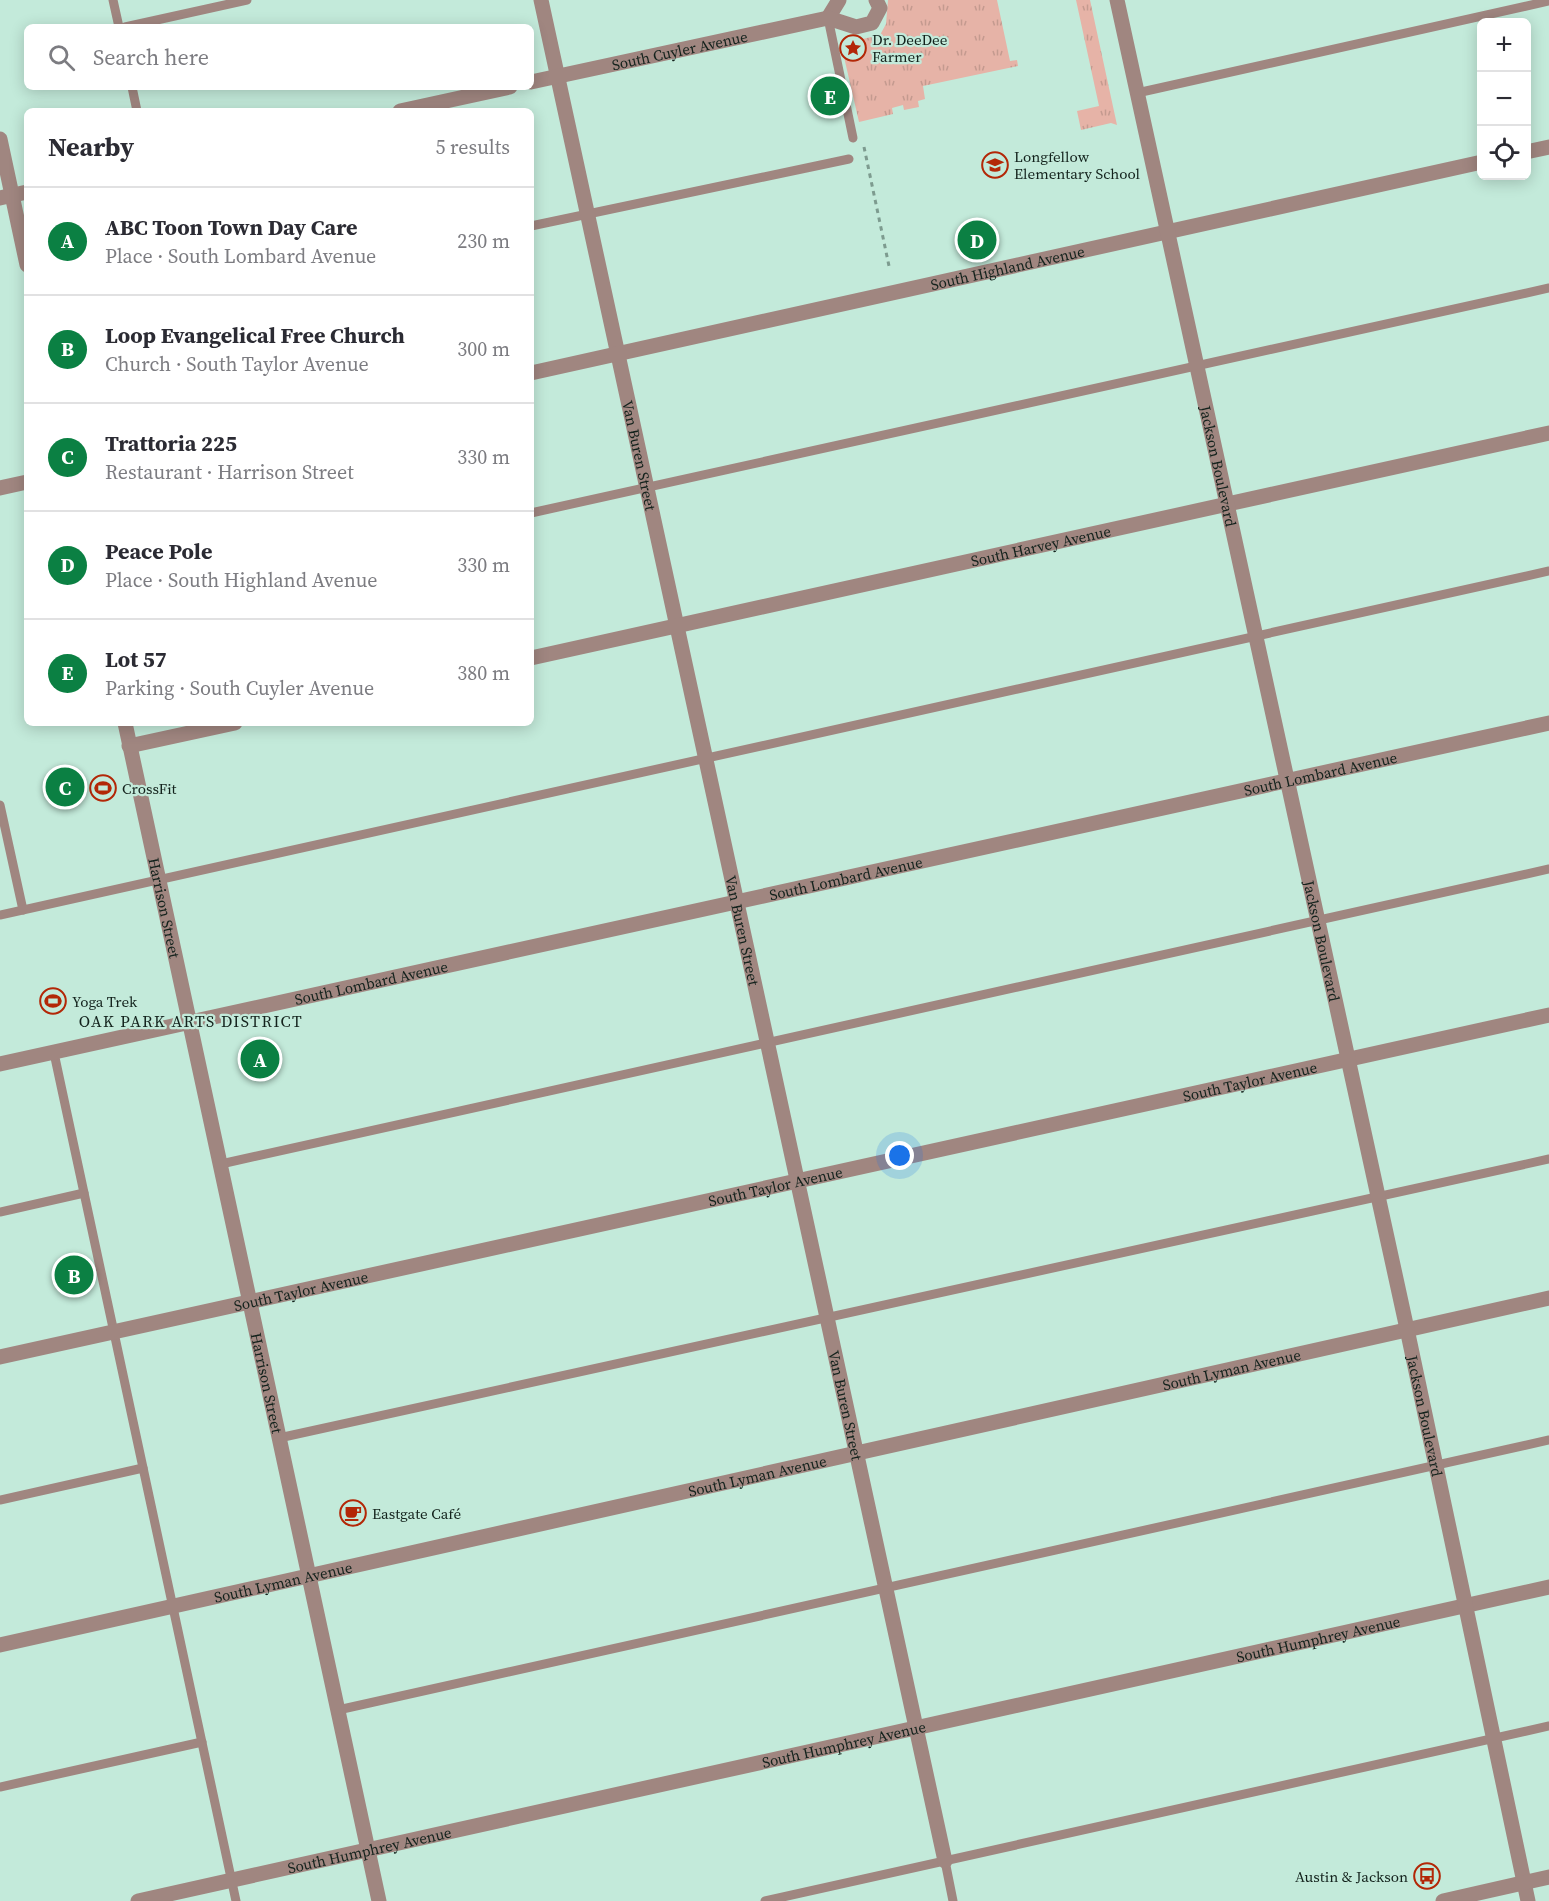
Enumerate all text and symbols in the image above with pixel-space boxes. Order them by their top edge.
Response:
map controls [1477,18,1531,180]
button: + [1477,18,1531,72]
search box [24,24,534,90]
street label: South Cuyler Avenue [610,25,750,75]
place label: Dr. DeeDee Farmer [872,29,948,67]
place icon: Dr. DeeDee Farmer [838,33,868,63]
icon: search [45,41,78,74]
text: Search here [93,42,209,72]
button: − [1477,72,1531,126]
pin: E [810,74,850,118]
button: locate [1477,126,1531,180]
text: Nearby [48,129,134,165]
text: 5 results [435,133,510,161]
place label: Longfellow Elementary School [1014,146,1141,184]
school or university icon: Longfellow Elementary School [980,150,1010,180]
text: ABC Toon Town Day Care [105,212,357,242]
pin: D [958,218,996,262]
text: A [61,227,74,255]
text: 230 m [457,227,510,255]
street label: South Highland Avenue [928,240,1087,295]
text: Place · South Lombard Avenue [105,242,376,270]
text: Loop Evangelical Free Church [105,320,405,350]
text: B [61,335,74,363]
text: 300 m [457,335,510,363]
text: Church · South Taylor Avenue [105,350,369,378]
street label: Van Buren Street [618,398,662,513]
street label: Jackson Boulevard [1195,403,1242,529]
text: Trattoria 225 [105,428,237,458]
text: C [61,443,74,471]
text: 330 m [457,443,510,471]
text: Restaurant · Harrison Street [105,458,354,486]
street label: South Harvey Avenue [969,520,1113,571]
text: Peace Pole [105,536,212,566]
text: D [60,551,75,579]
text: 330 m [457,551,510,579]
text: Place · South Highland Avenue [105,566,377,594]
text: Lot 57 [105,644,167,674]
text: E [62,659,73,687]
text: 380 m [457,659,510,687]
text: Parking · South Cuyler Avenue [105,674,374,702]
street label: South Lombard Avenue [1242,746,1399,800]
pin: C [46,764,84,810]
sports icon: CrossFit [88,773,118,803]
place label: CrossFit [122,778,177,799]
street label: South Lombard Avenue [767,851,925,905]
street label: Harrison Street [144,855,186,960]
street label: Van Buren Street [721,873,765,988]
street label: Jackson Boulevard [1299,877,1346,1004]
street label: South Lombard Avenue [292,955,450,1009]
sports icon: Yoga Trek [38,986,68,1016]
place label: Yoga Trek [72,991,138,1012]
district label: OAK PARK ARTS DISTRICT [79,1010,303,1032]
pin: A [240,1036,280,1082]
street label: South Taylor Avenue [1181,1056,1319,1106]
your location [885,1141,914,1170]
street label: South Taylor Avenue [706,1161,845,1211]
pin: B [54,1252,94,1298]
street label: South Taylor Avenue [232,1266,370,1316]
street label: Harrison Street [246,1331,288,1435]
street label: South Lyman Avenue [1160,1343,1303,1395]
street label: Van Buren Street [824,1348,868,1462]
street label: Jackson Boulevard [1402,1352,1449,1479]
street label: South Lyman Avenue [686,1450,829,1501]
cafe icon: Eastgate Café [338,1498,368,1528]
place label: Eastgate Café [372,1503,461,1524]
street label: South Lyman Avenue [212,1556,354,1607]
street label: South Humphrey Avenue [1234,1610,1402,1667]
street label: South Humphrey Avenue [760,1715,928,1772]
street label: South Humphrey Avenue [285,1821,454,1878]
bus stop icon: Austin & Jackson [1412,1861,1442,1891]
place label: Austin & Jackson [1295,1866,1408,1887]

